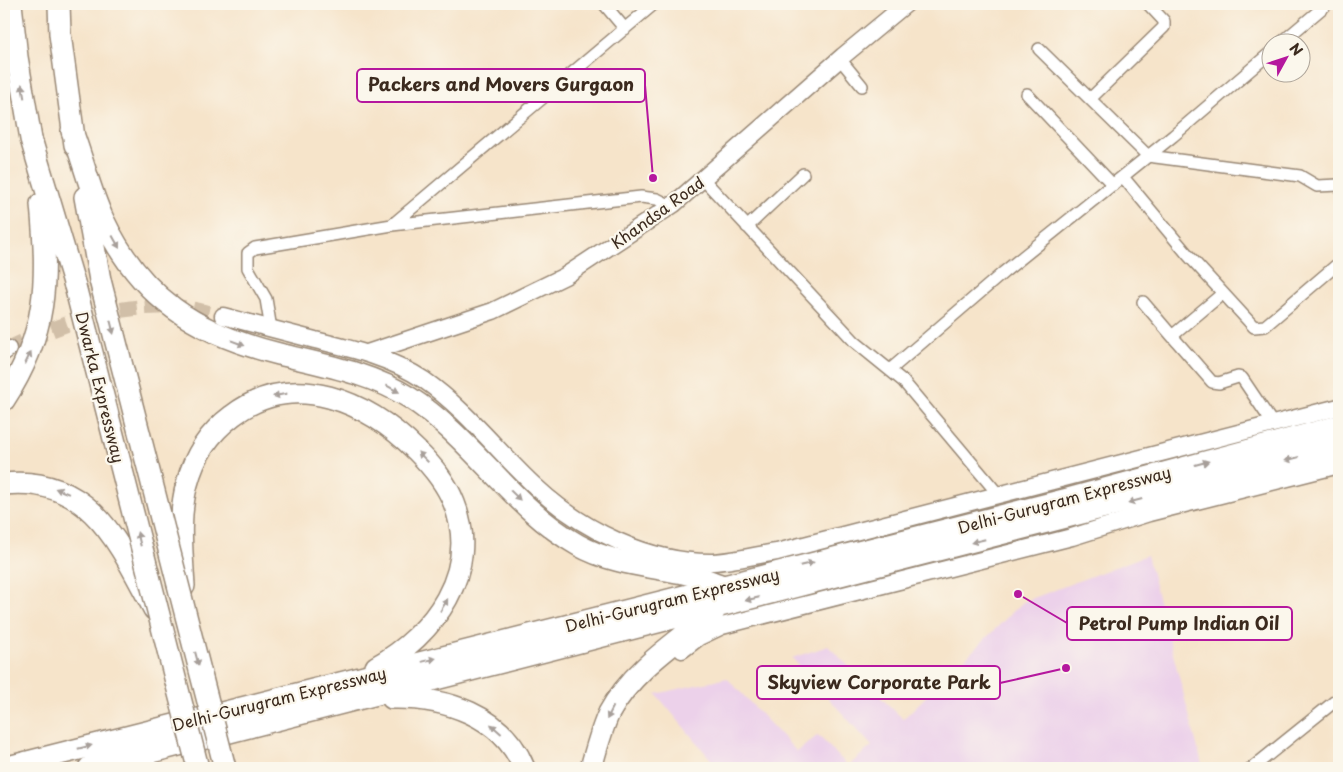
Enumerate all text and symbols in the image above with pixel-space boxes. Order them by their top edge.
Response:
north arrow [1260,32,1310,82]
text: N [1285,38,1308,60]
callout: Packers and Movers Gurgaon [357,69,645,102]
text: Packers and Movers Gurgaon [368,70,634,97]
one-way arrow [18,83,26,99]
street label: Khandsa Road [605,170,709,254]
one-way arrow [112,234,120,249]
street label: Dwarka Expressway [71,309,131,465]
one-way arrow [109,320,117,335]
one-way arrow [231,339,245,347]
one-way arrow [24,350,32,365]
one-way arrow [386,385,401,393]
one-way arrow [272,392,288,400]
one-way arrow [417,451,429,463]
one-way arrow [1285,456,1300,464]
street label: Delhi-Gurugram Expressway [955,459,1173,539]
one-way arrow [1194,459,1209,467]
one-way arrow [54,487,69,495]
one-way arrow [509,489,521,501]
one-way arrow [1127,497,1142,505]
one-way arrow [135,531,143,546]
one-way arrow [970,537,985,545]
one-way arrow [800,560,815,568]
street label: Delhi-Gurugram Expressway [562,561,782,637]
one-way arrow [745,595,760,603]
one-way arrow [440,599,449,612]
callout: Petrol Pump Indian Oil [1067,607,1292,640]
text: Petrol Pump Indian Oil [1078,609,1280,636]
one-way arrow [193,652,201,667]
one-way arrow [421,656,436,664]
street label: Delhi-Gurugram Expressway [169,660,389,736]
callout: Skyview Corporate Park [757,666,1000,699]
text: Skyview Corporate Park [767,668,991,695]
one-way arrow [606,706,614,720]
one-way arrow [490,723,502,735]
one-way arrow [77,743,92,751]

